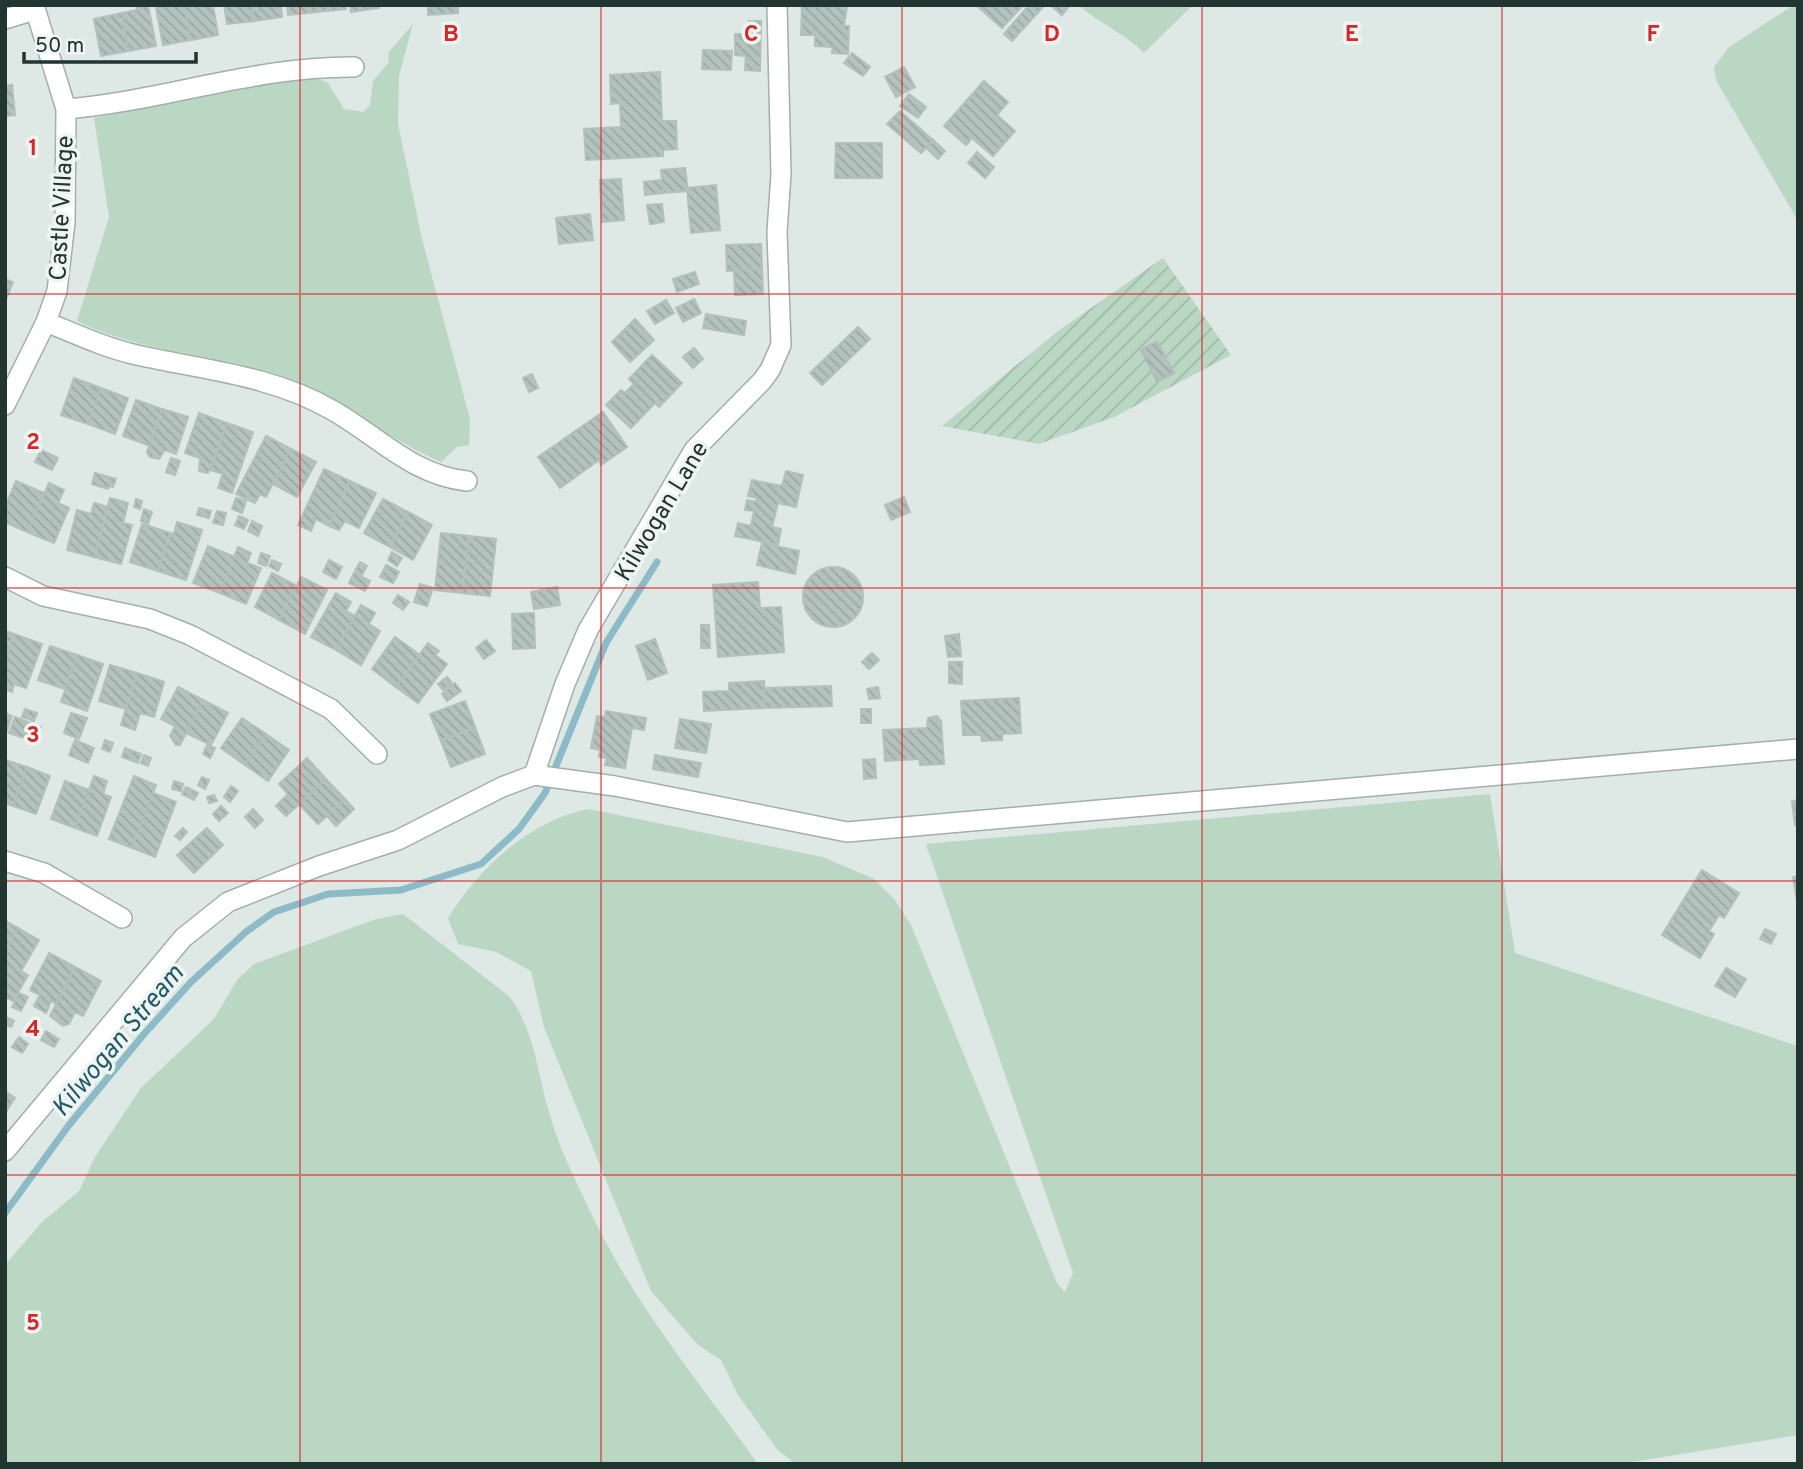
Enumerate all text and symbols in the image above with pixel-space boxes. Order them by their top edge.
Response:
scale bar [24,21,196,65]
text: B [443,21,459,50]
text: C [744,21,758,50]
text: D [1044,21,1060,50]
text: E [1345,21,1359,50]
text: F [1646,21,1660,50]
text: 50 m [35,33,84,60]
text: 1 [28,135,38,164]
street label: Castle Village [44,135,82,281]
text: 2 [26,429,40,458]
street label: Kilwogan Lane [609,437,716,587]
text: 3 [26,722,40,751]
water label: Kilwogan Stream [46,958,193,1125]
text: 4 [26,1016,40,1045]
text: 5 [26,1310,40,1339]

